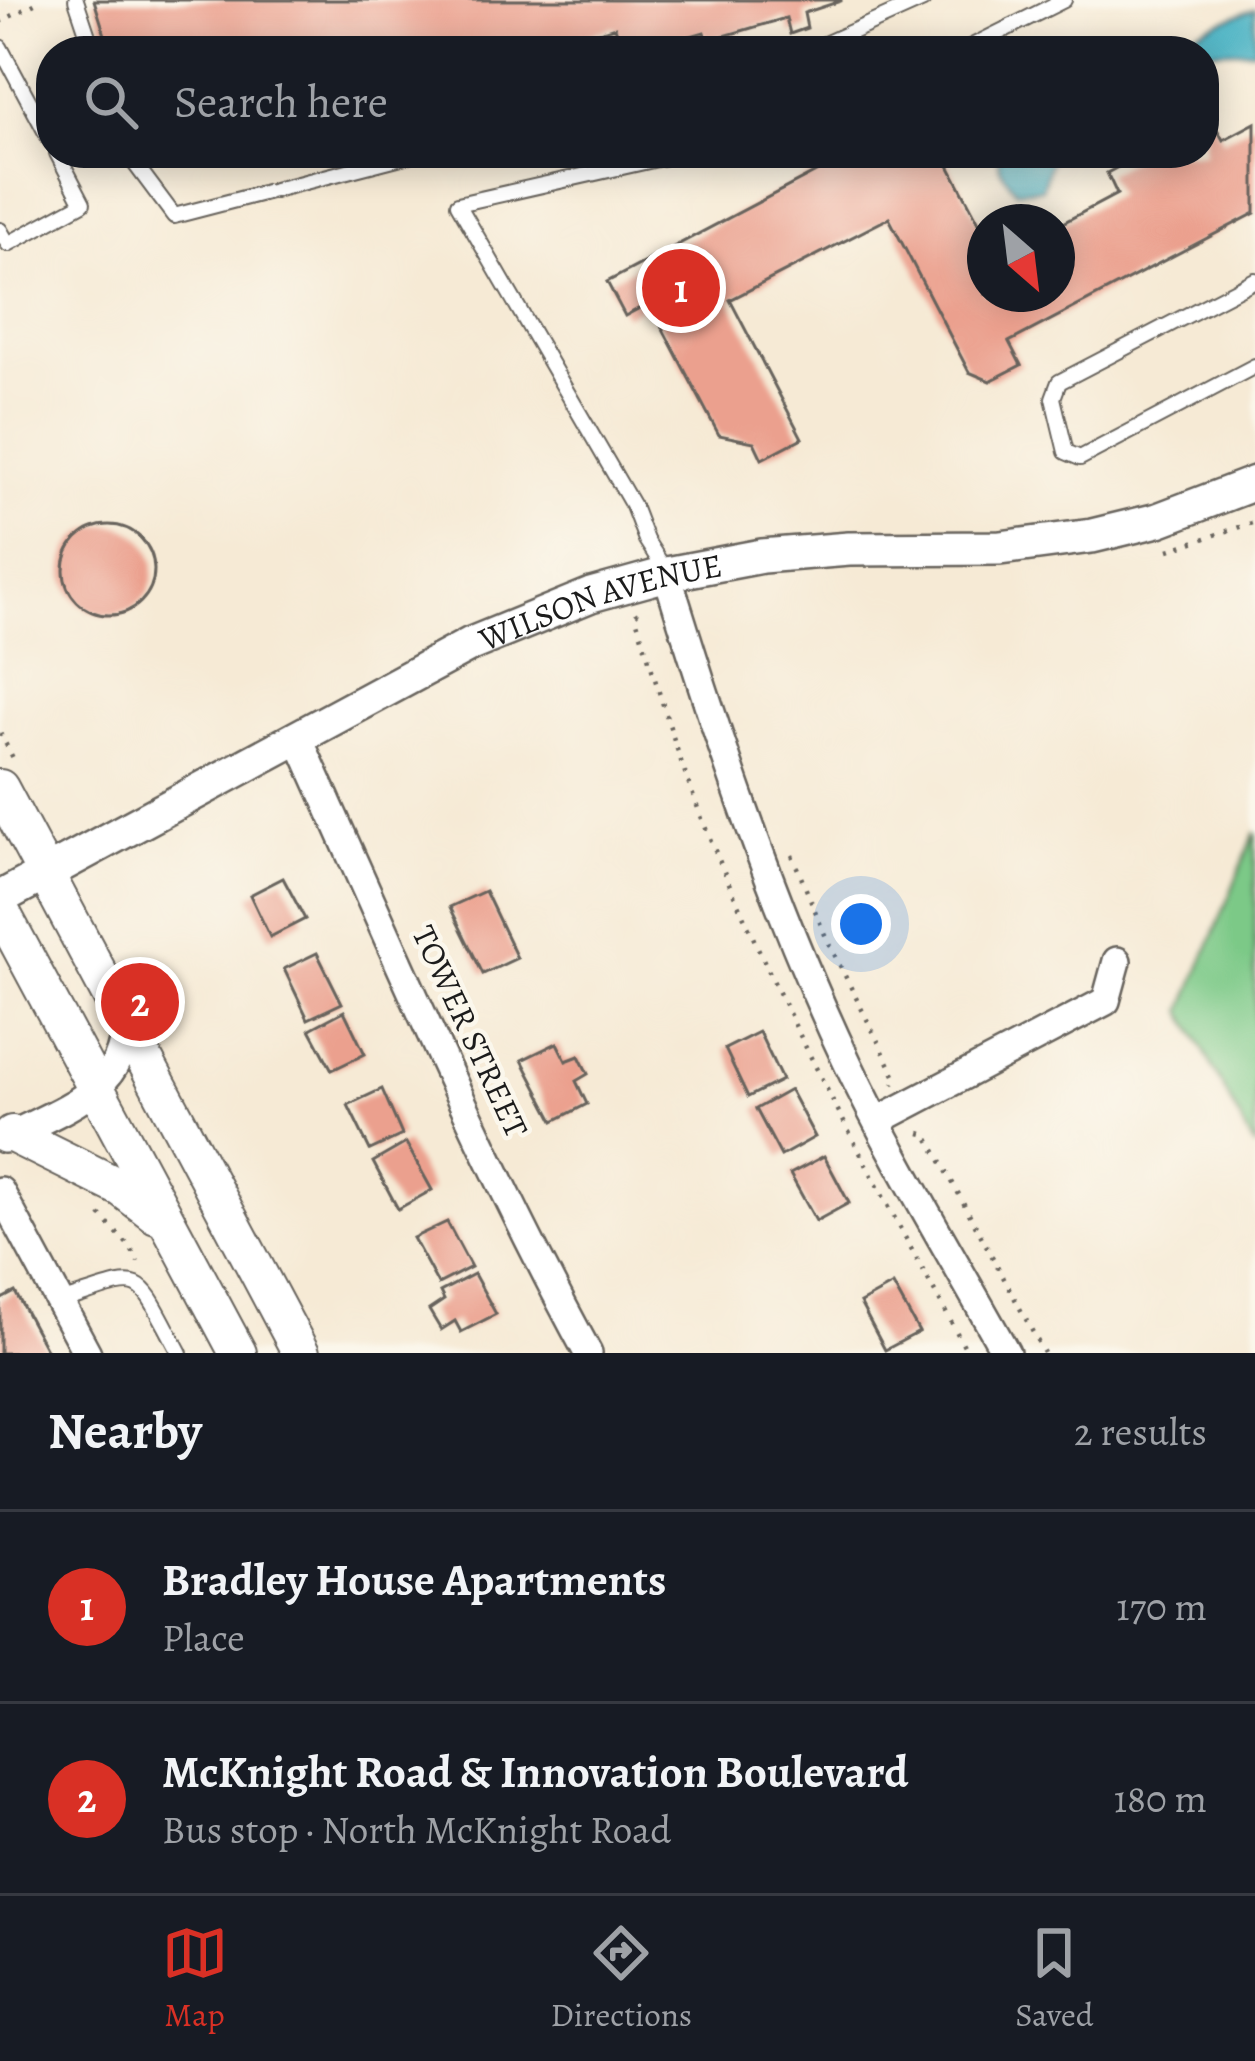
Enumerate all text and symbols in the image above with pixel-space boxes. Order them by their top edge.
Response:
search box [36,36,1219,168]
icon: search [78,69,144,135]
text: Search here [174,71,388,133]
north arrow [967,204,1075,312]
pin: 1 [642,243,720,333]
street label: WILSON AVENUE [471,542,725,662]
your location [831,894,891,954]
street label: TOWER STREET [402,918,539,1145]
pin: 2 [101,957,179,1047]
text: Nearby [48,1396,202,1466]
text: 2 results [1074,1405,1207,1458]
text: Bradley House Apartments [162,1549,666,1611]
text: 1 [80,1580,94,1633]
text: 170 m [1116,1580,1207,1633]
text: Place [162,1611,245,1664]
text: McKnight Road & Innovation Boulevard [162,1741,909,1803]
text: 2 [78,1772,96,1825]
text: 180 m [1114,1772,1207,1825]
text: Bus stop · North McKnight Road [162,1803,671,1856]
tab: Map [162,1920,228,2037]
tab: Directions [551,1920,692,2037]
tab: Saved [1015,1920,1093,2037]

